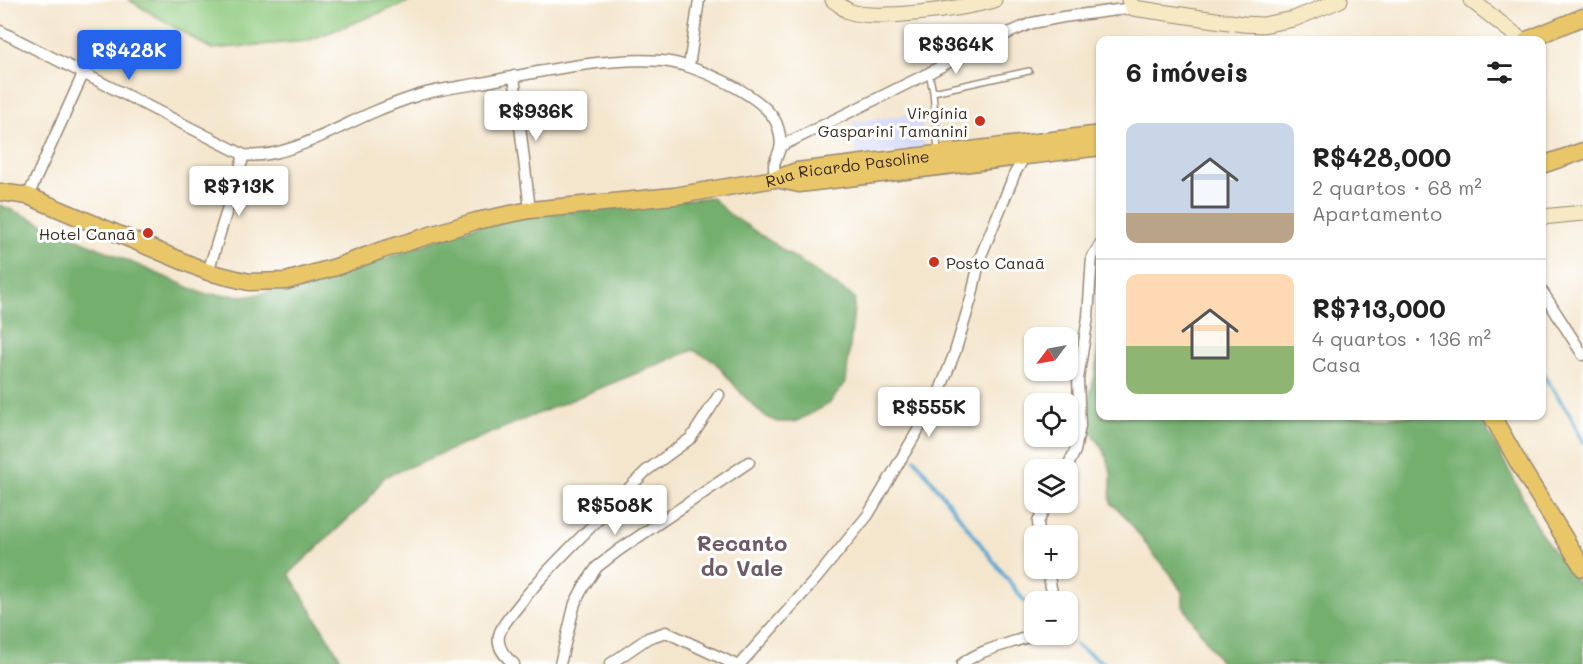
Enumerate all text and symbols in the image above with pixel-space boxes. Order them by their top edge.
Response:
pin: R$364K [907,24,1005,75]
pin: R$428K [80,30,178,81]
text: R$364K [918,30,994,56]
text: R$428K [91,36,167,62]
text: 6 imóveis [1126,55,1248,89]
icon: filters [1483,56,1516,89]
pin: R$936K [487,91,585,142]
text: R$936K [498,97,574,123]
place label: Virgínia Gasparini Tamanini [818,102,968,141]
marker: Virgínia Gasparini Tamanini [973,114,987,128]
text: R$428,000 [1312,140,1451,174]
street label: Rua Ricardo Pasoline [764,144,931,191]
icon: home [1174,147,1246,219]
pin: R$713K [190,166,288,217]
text: R$713K [203,172,275,198]
text: 2 quartos · 68 m² [1312,174,1482,200]
text: Apartamento [1312,200,1442,226]
place label: Hotel Canaã [39,223,136,244]
marker: Hotel Canaã [141,226,155,240]
place label: Posto Canaã [946,252,1045,273]
marker: Posto Canaã [927,255,941,269]
text: R$713,000 [1312,291,1446,325]
icon: home [1174,298,1246,370]
text: 4 quartos · 136 m² [1312,325,1491,351]
north arrow [1024,327,1078,381]
map controls [1024,327,1078,645]
text: Casa [1312,351,1361,377]
pin: R$555K [880,387,978,438]
text: R$555K [892,393,966,419]
button: locate [1024,393,1078,447]
button: layers [1024,459,1078,513]
pin: R$508K [566,485,664,536]
text: R$508K [577,491,653,517]
button: + [1024,525,1078,579]
district label: Recanto do Vale [697,528,787,582]
button: − [1024,591,1078,645]

